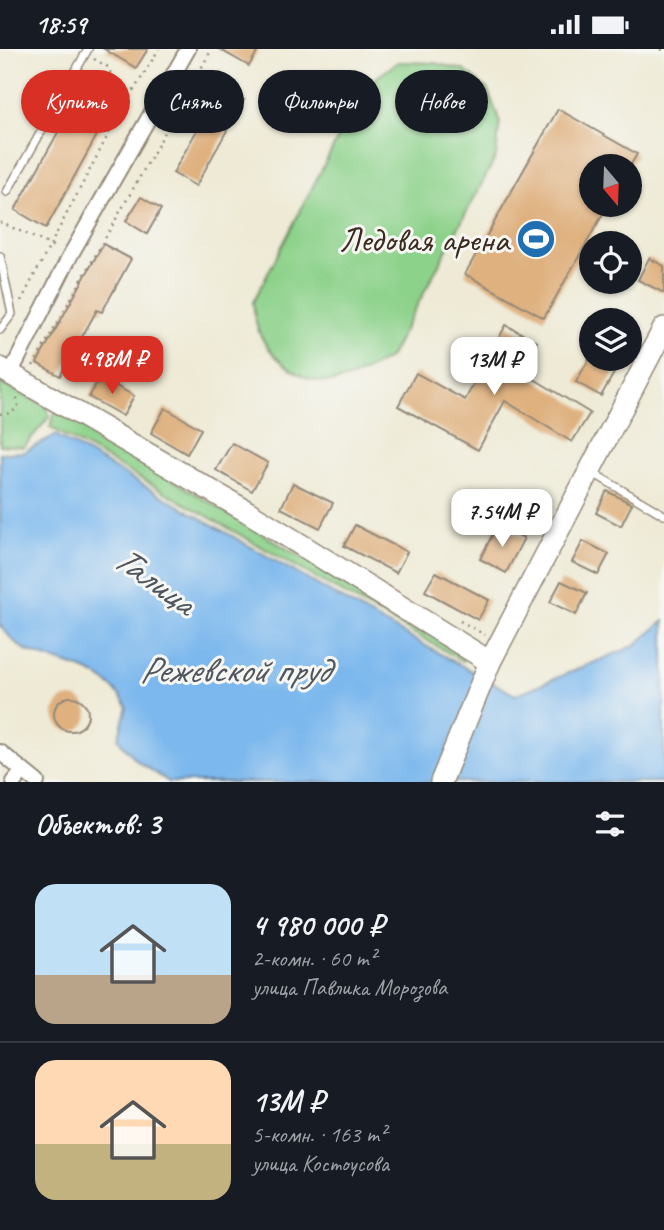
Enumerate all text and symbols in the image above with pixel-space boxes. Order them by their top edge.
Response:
text: 18:59 [35,8,86,41]
chip: Купить [21,70,130,133]
chip: Снять [144,70,244,133]
chip: Фильтры [258,70,381,133]
chip: Новое [395,70,488,133]
north arrow [579,154,642,217]
map controls [579,154,642,371]
place label: Ледовая арена [339,217,512,262]
sports icon: Ледовая арена [515,218,557,260]
button: locate [579,231,642,294]
button: layers [579,308,642,371]
pin: 4.98M ₽ [47,337,177,396]
pin: 13M ₽ [445,337,543,397]
text: 4.98M ₽ [77,344,147,373]
text: 13M ₽ [467,345,521,374]
pin: 7.54M ₽ [437,489,567,549]
text: 7.54M ₽ [467,497,537,526]
water label: Талица [105,534,208,627]
water label: Режевской пруд [140,646,336,693]
text: Объектов: 3 [35,805,160,843]
icon: filters [591,805,629,843]
text: 4 980 000 ₽ [252,906,383,944]
icon: home [91,912,175,996]
text: 2-комн. · 60 m² [252,944,376,973]
text: улица Павлика Морозова [252,973,447,1002]
text: 13M ₽ [252,1082,324,1120]
icon: home [91,1088,175,1172]
text: 5-комн. · 163 m² [252,1120,386,1149]
text: улица Костоусова [252,1149,389,1178]

